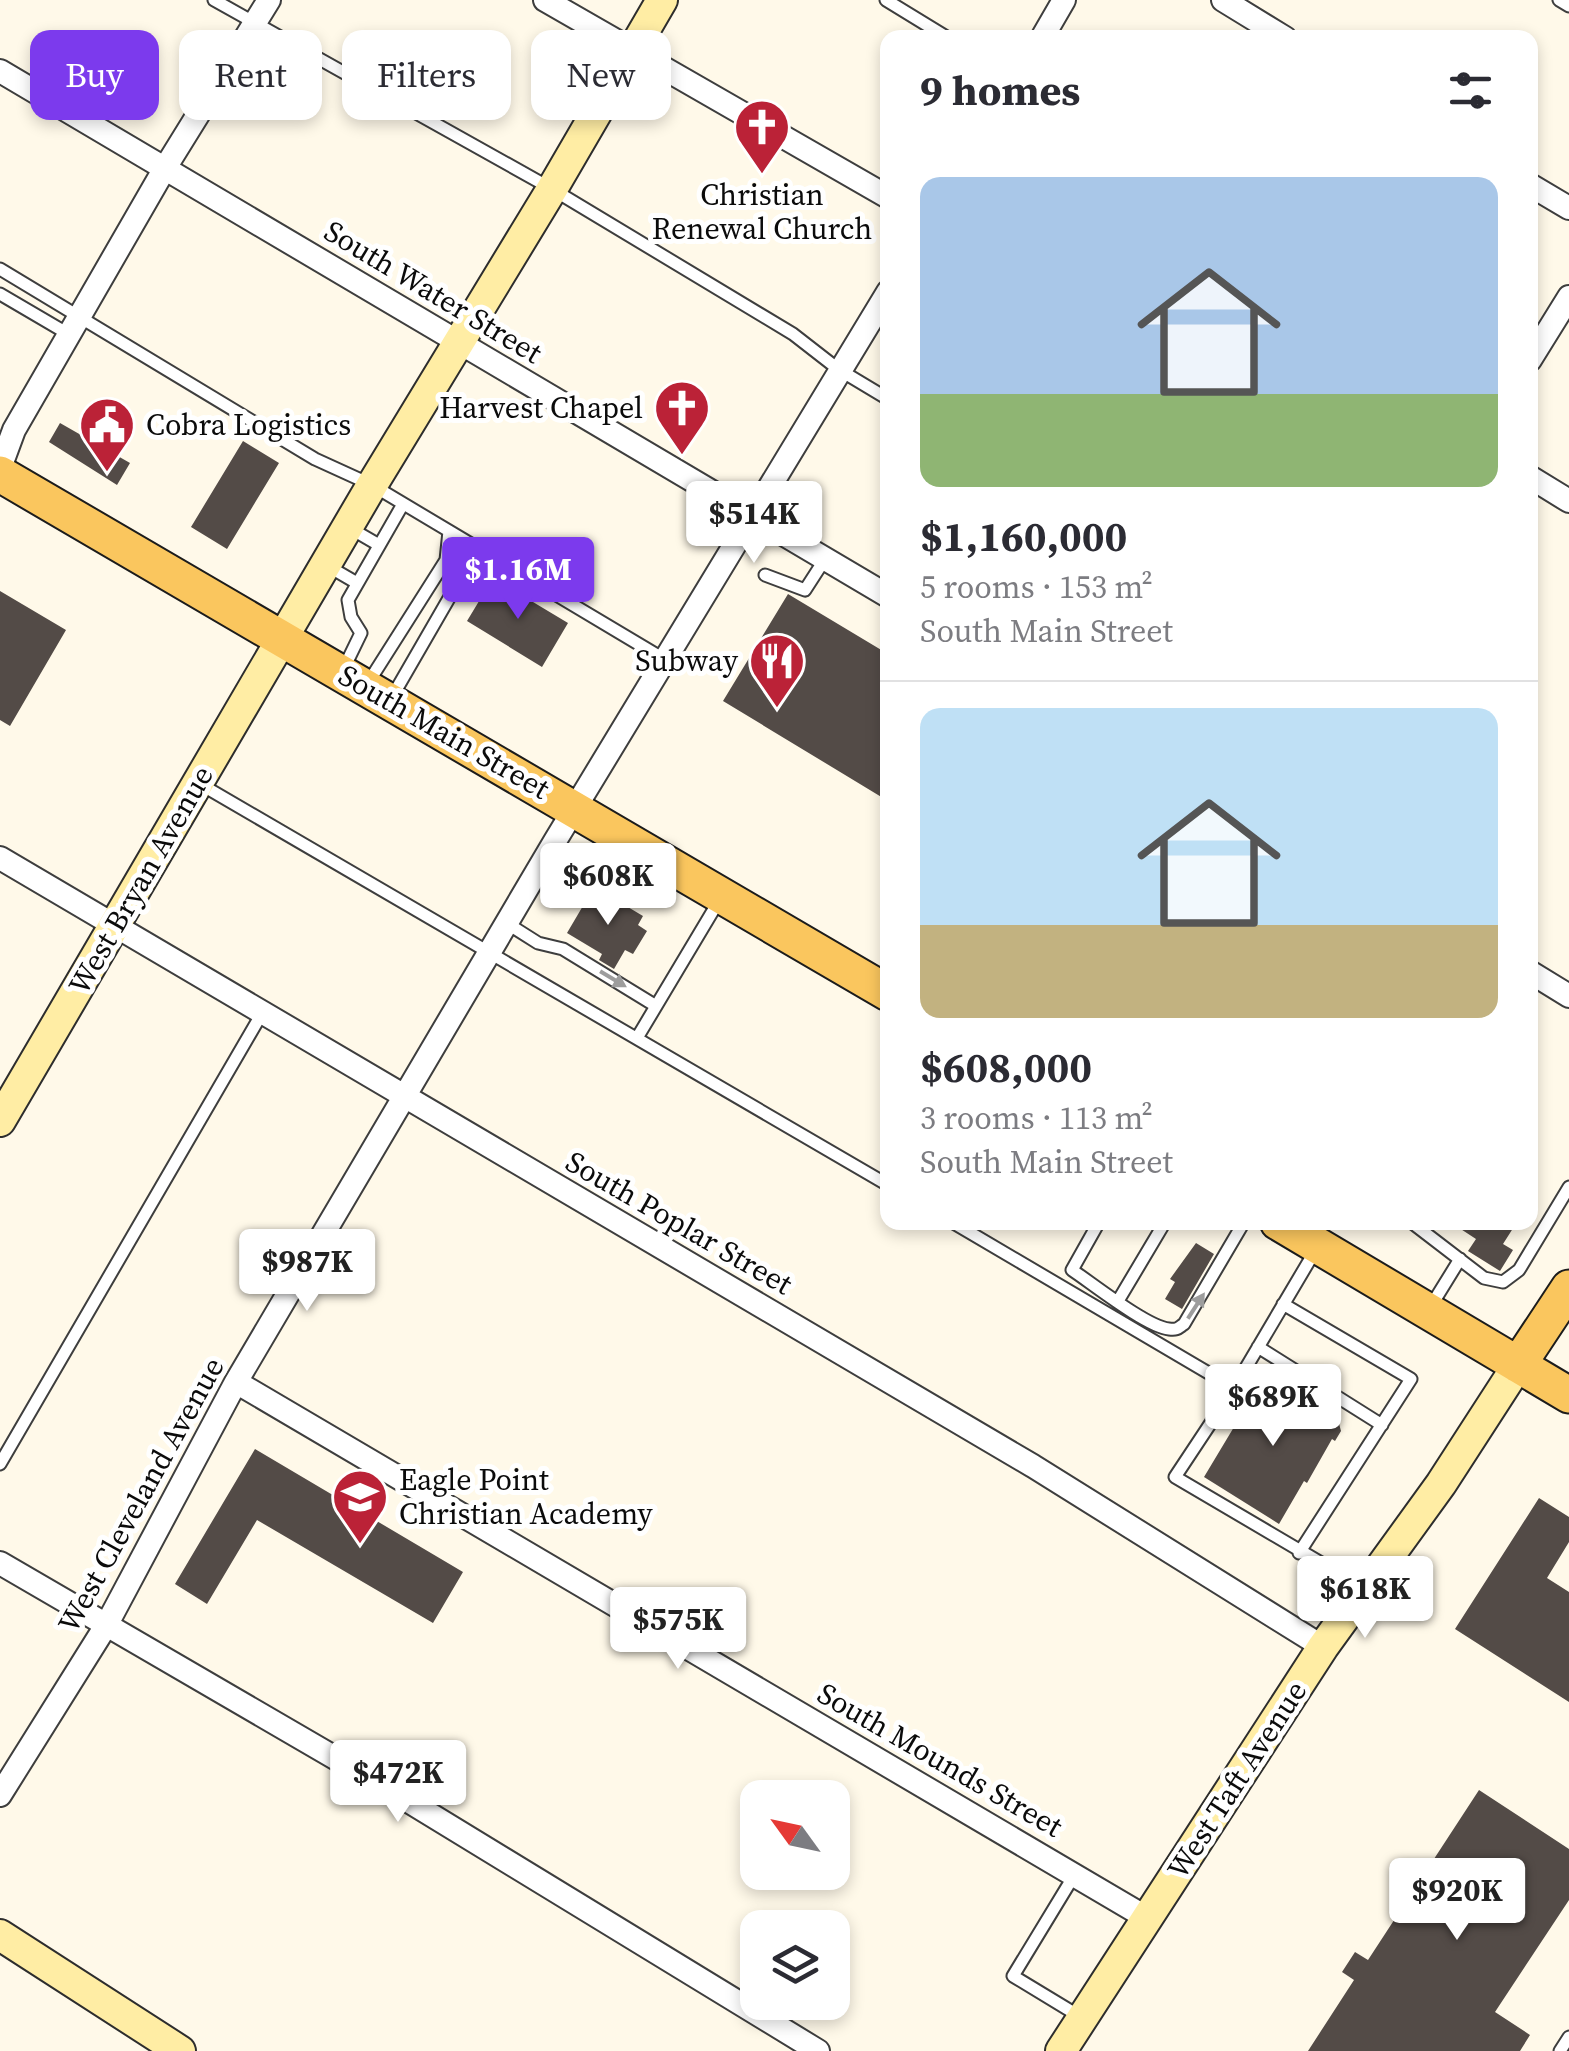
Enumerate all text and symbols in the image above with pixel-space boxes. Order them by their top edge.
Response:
chip: Buy [30,30,159,120]
chip: Rent [179,30,322,120]
chip: Filters [342,30,511,120]
chip: New [531,30,671,120]
text: 9 homes [920,61,1080,119]
icon: filters [1443,63,1498,118]
church icon: Christian Renewal Church [732,97,792,176]
place label: Christian Renewal Church [652,174,872,249]
street label: South Water Street [317,210,550,373]
icon: home [1119,242,1299,422]
church icon: Harvest Chapel [652,378,712,457]
place label: Harvest Chapel [439,387,643,428]
public building icon: Cobra Logistics [77,395,137,474]
place label: Cobra Logistics [146,404,351,445]
pin: $514K [684,481,824,566]
text: $514K [708,491,800,535]
text: $1,160,000 [920,507,1127,565]
pin: $1.16M [437,537,599,622]
text: $1.16M [464,547,572,591]
text: 5 rooms · 153 m² [920,565,1153,609]
text: South Main Street [920,609,1173,653]
restaurant icon: Subway [747,631,807,710]
place label: Subway [635,640,739,681]
street label: South Main Street [331,655,557,809]
street label: West Bryan Avenue [58,758,223,1001]
icon: home [1119,773,1299,953]
pin: $608K [538,843,678,928]
text: $608K [562,853,654,897]
one-way arrow [599,970,627,988]
text: $608,000 [920,1038,1092,1096]
text: 3 rooms · 113 m² [920,1096,1153,1140]
text: South Main Street [920,1140,1173,1184]
street label: South Poplar Street [558,1141,800,1304]
pin: $987K [237,1229,377,1314]
text: $987K [261,1239,353,1283]
one-way arrow [1186,1293,1204,1320]
street label: West Cleveland Avenue [48,1350,233,1640]
pin: $689K [1203,1364,1343,1449]
text: $689K [1227,1374,1319,1418]
place label: Eagle Point Christian Academy [399,1459,653,1534]
school or university icon: Eagle Point Christian Academy [330,1467,390,1546]
pin: $618K [1295,1556,1435,1641]
text: $618K [1319,1566,1411,1610]
pin: $575K [608,1587,748,1672]
text: $575K [632,1597,724,1641]
street label: South Mounds Street [810,1673,1071,1847]
street label: West Taft Avenue [1157,1673,1316,1887]
pin: $472K [328,1740,468,1825]
text: $472K [352,1750,444,1794]
north arrow [740,1780,850,1890]
map controls [740,1780,850,2020]
pin: $920K [1387,1858,1527,1943]
text: $920K [1411,1868,1503,1912]
button: layers [740,1910,850,2020]

